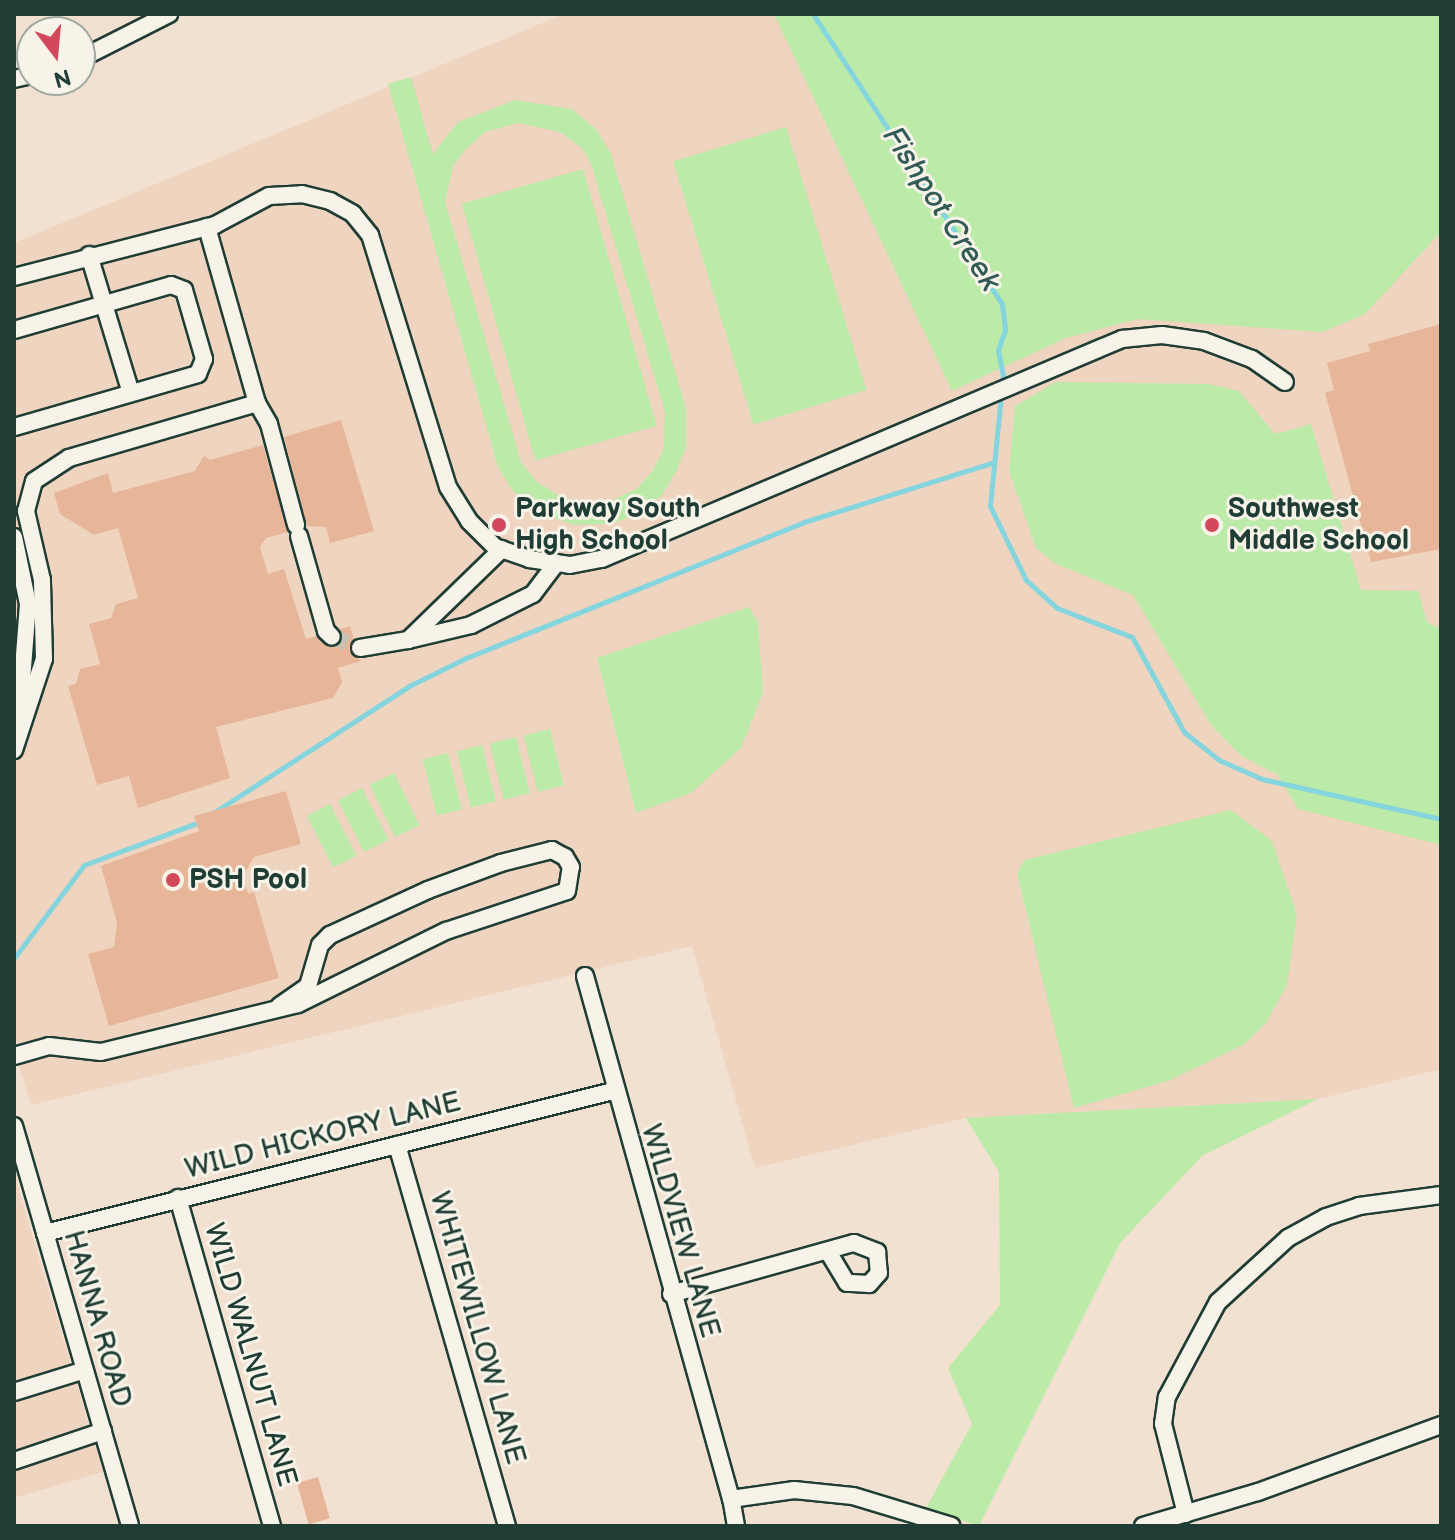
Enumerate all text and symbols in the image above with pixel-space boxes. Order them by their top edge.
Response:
north arrow [16,16,96,96]
text: N [51,62,74,93]
water label: Fishpot Creek [874,120,1008,298]
place label: Parkway South High School [515,492,701,558]
place label: Southwest Middle School [1228,492,1409,558]
marker: Parkway South High School [490,516,508,534]
marker: Southwest Middle School [1203,516,1221,534]
place label: PSH Pool [189,863,307,897]
marker: PSH Pool [164,871,182,889]
street label: WILD HICKORY LANE [182,1085,464,1187]
street label: WILDVIEW LANE [633,1120,727,1342]
street label: WHITEWILLOW LANE [422,1188,532,1468]
street label: WILD WALNUT LANE [196,1219,304,1491]
street label: HANNA ROAD [56,1227,138,1411]

